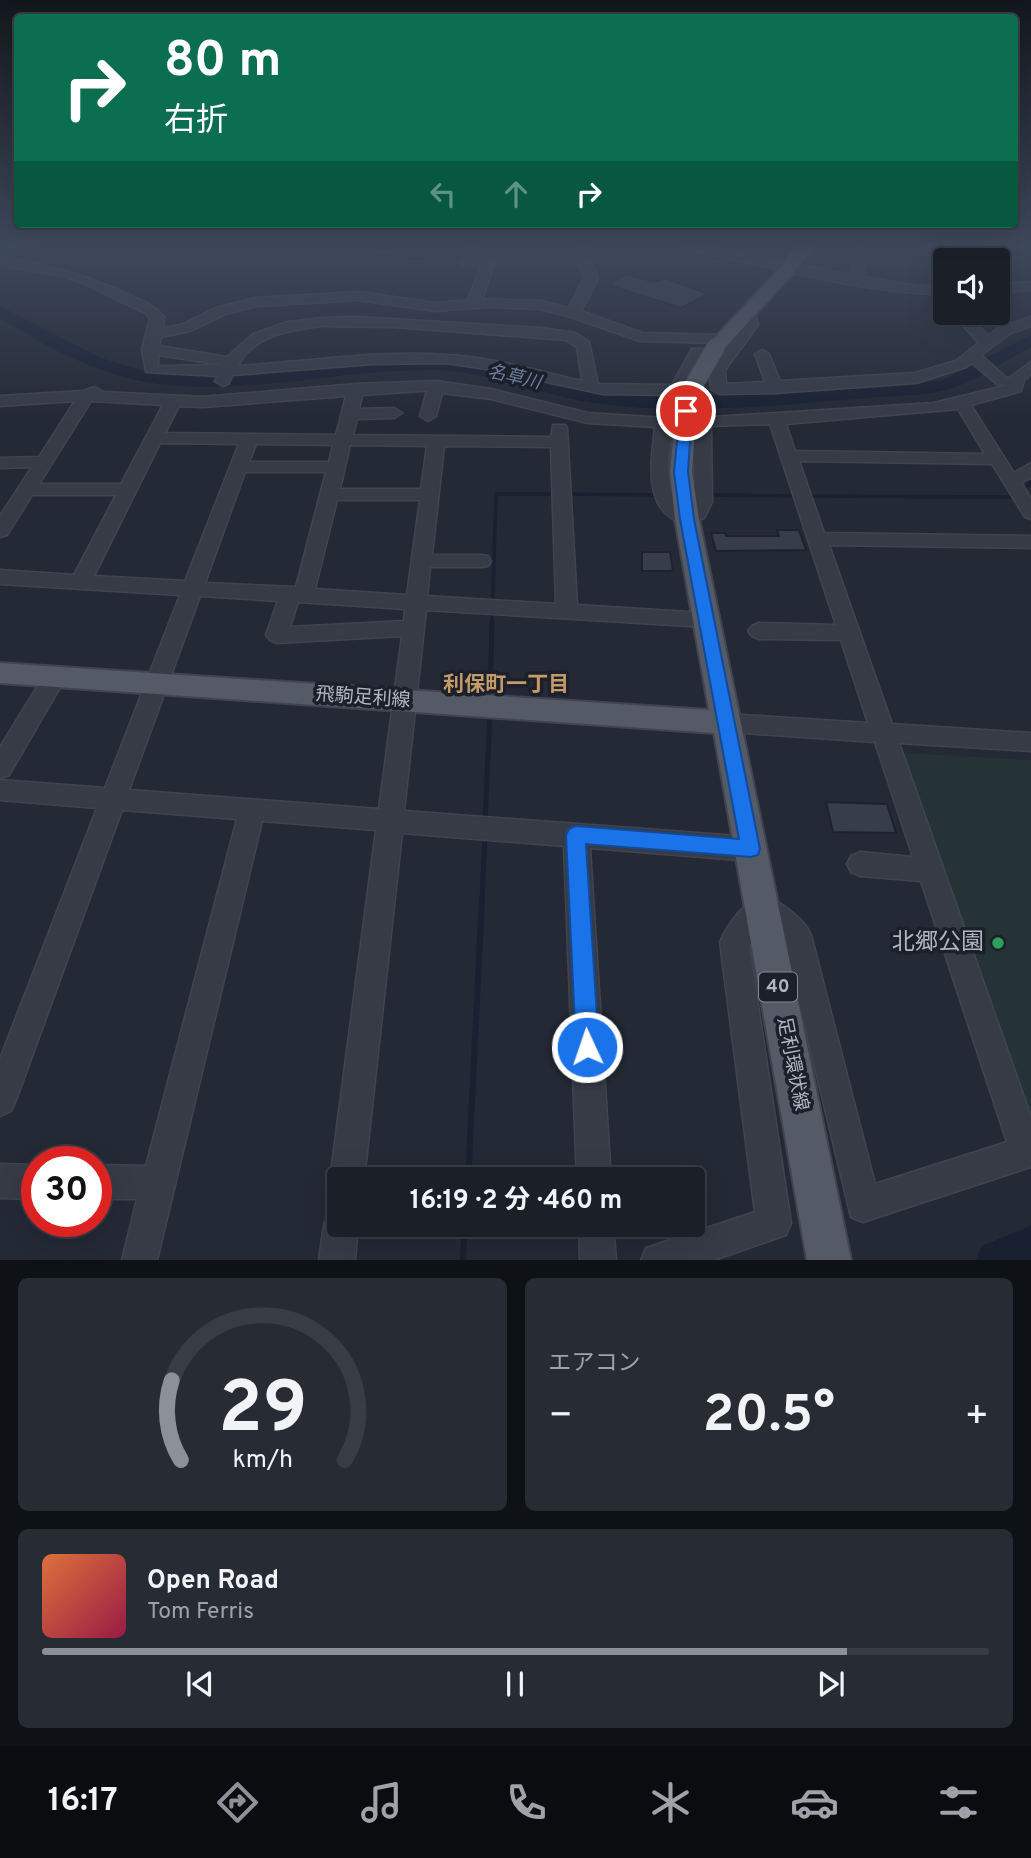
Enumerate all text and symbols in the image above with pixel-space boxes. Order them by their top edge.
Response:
text: 80 m [164,32,281,94]
icon: right [49,42,140,133]
text: 右折 [164,102,228,142]
icon: left [424,175,462,213]
icon: ahead [497,175,535,213]
icon: right [570,175,608,213]
map controls [933,248,1010,325]
button: sound [933,248,1010,325]
water label: 名草川 [485,361,545,396]
pin [656,381,716,441]
icon: arrive [667,392,705,430]
district label: 利保町一丁目 [443,672,569,699]
street label: 飛駒足利線 [315,683,411,713]
place label: 北郷公園 [892,929,984,958]
marker: 北郷公園 [990,935,1006,951]
road number: 40 [759,972,797,1002]
position arrow [550,1010,624,1084]
street label: 足利環状線 [771,1015,813,1113]
speed limit sign: 30 [21,1146,112,1237]
text: 16:19 · 2 分 · 460 m [410,1185,622,1218]
text: エアコン [549,1350,641,1379]
text: 29 [218,1367,307,1459]
text: 20.5° [703,1384,835,1450]
text: − [549,1393,573,1442]
text: + [964,1393,989,1442]
text: km/h [232,1445,293,1477]
text: Open Road [147,1565,279,1598]
text: Tom Ferris [147,1598,254,1627]
icon: previous [181,1665,219,1703]
icon: pause [496,1665,534,1703]
icon: next [812,1665,850,1703]
icon: directions [213,1778,262,1827]
icon: music [357,1778,406,1827]
icon: phone [502,1778,551,1827]
icon: climate [646,1778,695,1827]
icon: car [790,1778,839,1827]
icon: filters [934,1778,983,1827]
text: 16:17 [48,1782,118,1822]

